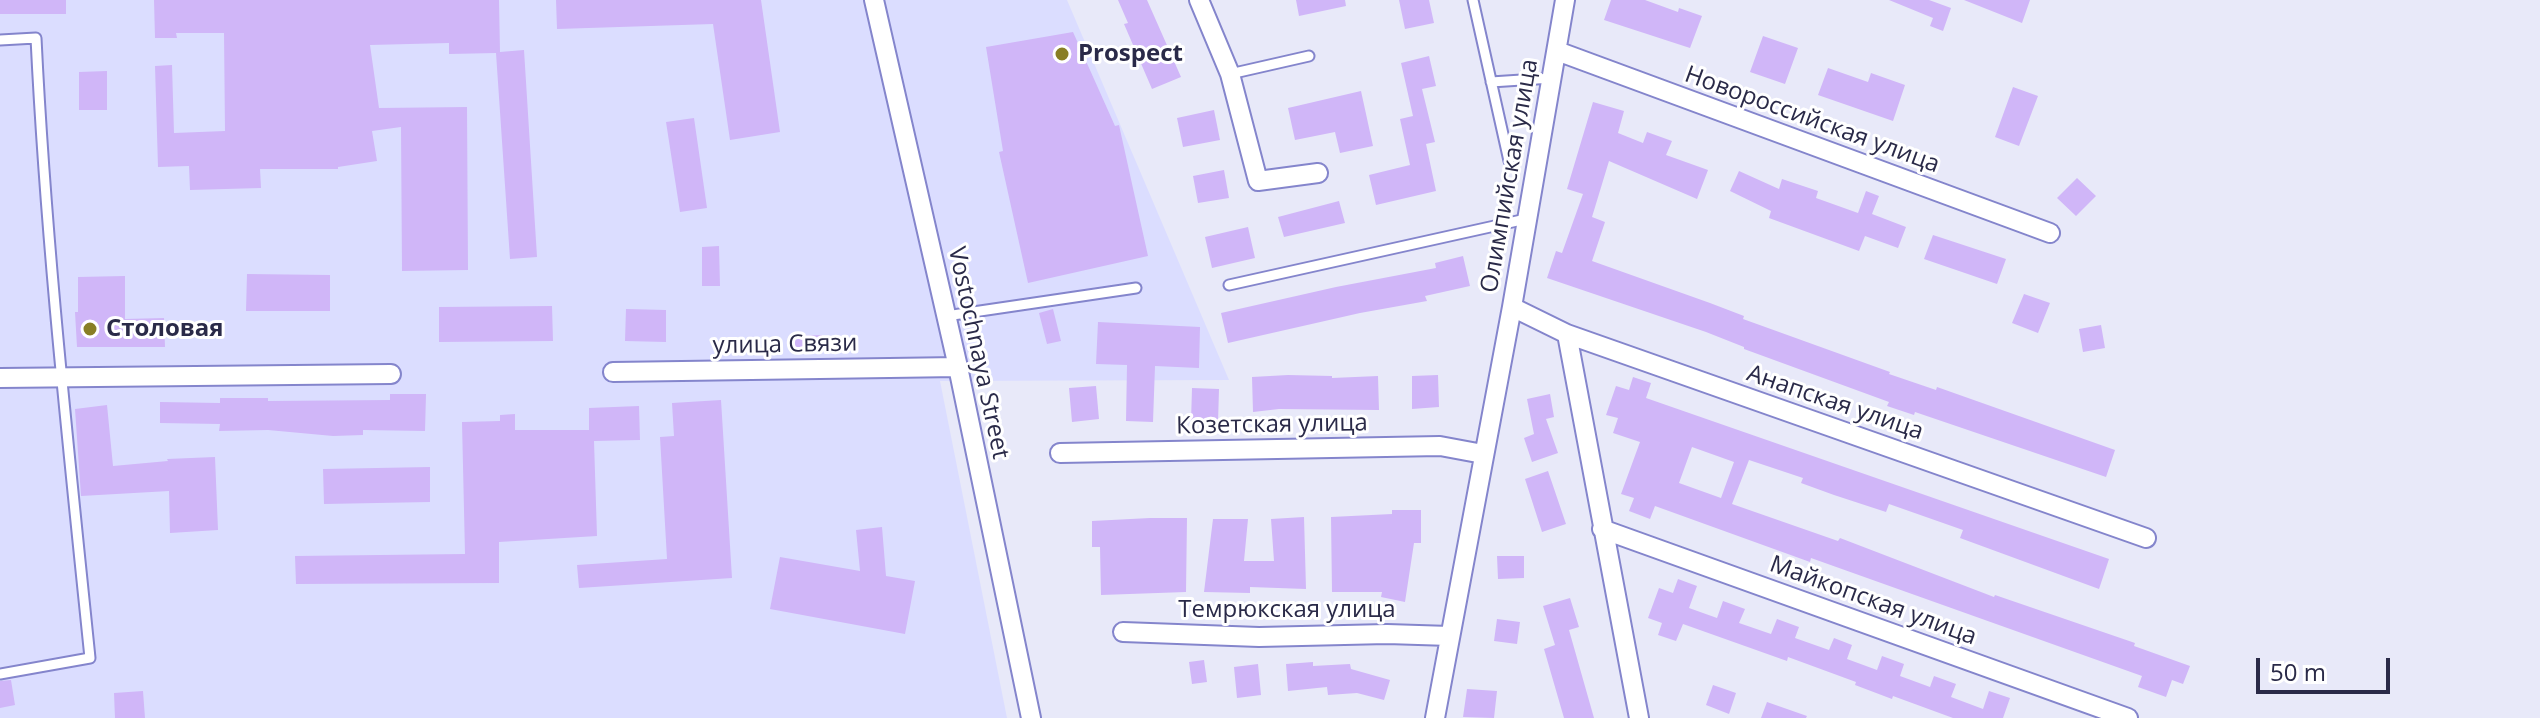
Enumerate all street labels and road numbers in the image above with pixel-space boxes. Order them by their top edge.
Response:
street label: Олимпийская улица [1475,57,1545,295]
street label: Новороссийская улица [1681,60,1943,180]
street label: Vostochnaya Street [941,244,1015,462]
street label: улица Связи [712,329,858,361]
street label: Анапская улица [1743,359,1927,447]
street label: Козетская улица [1176,409,1368,441]
street label: Майкопская улица [1766,550,1980,652]
street label: Темрюкская улица [1178,596,1396,624]

